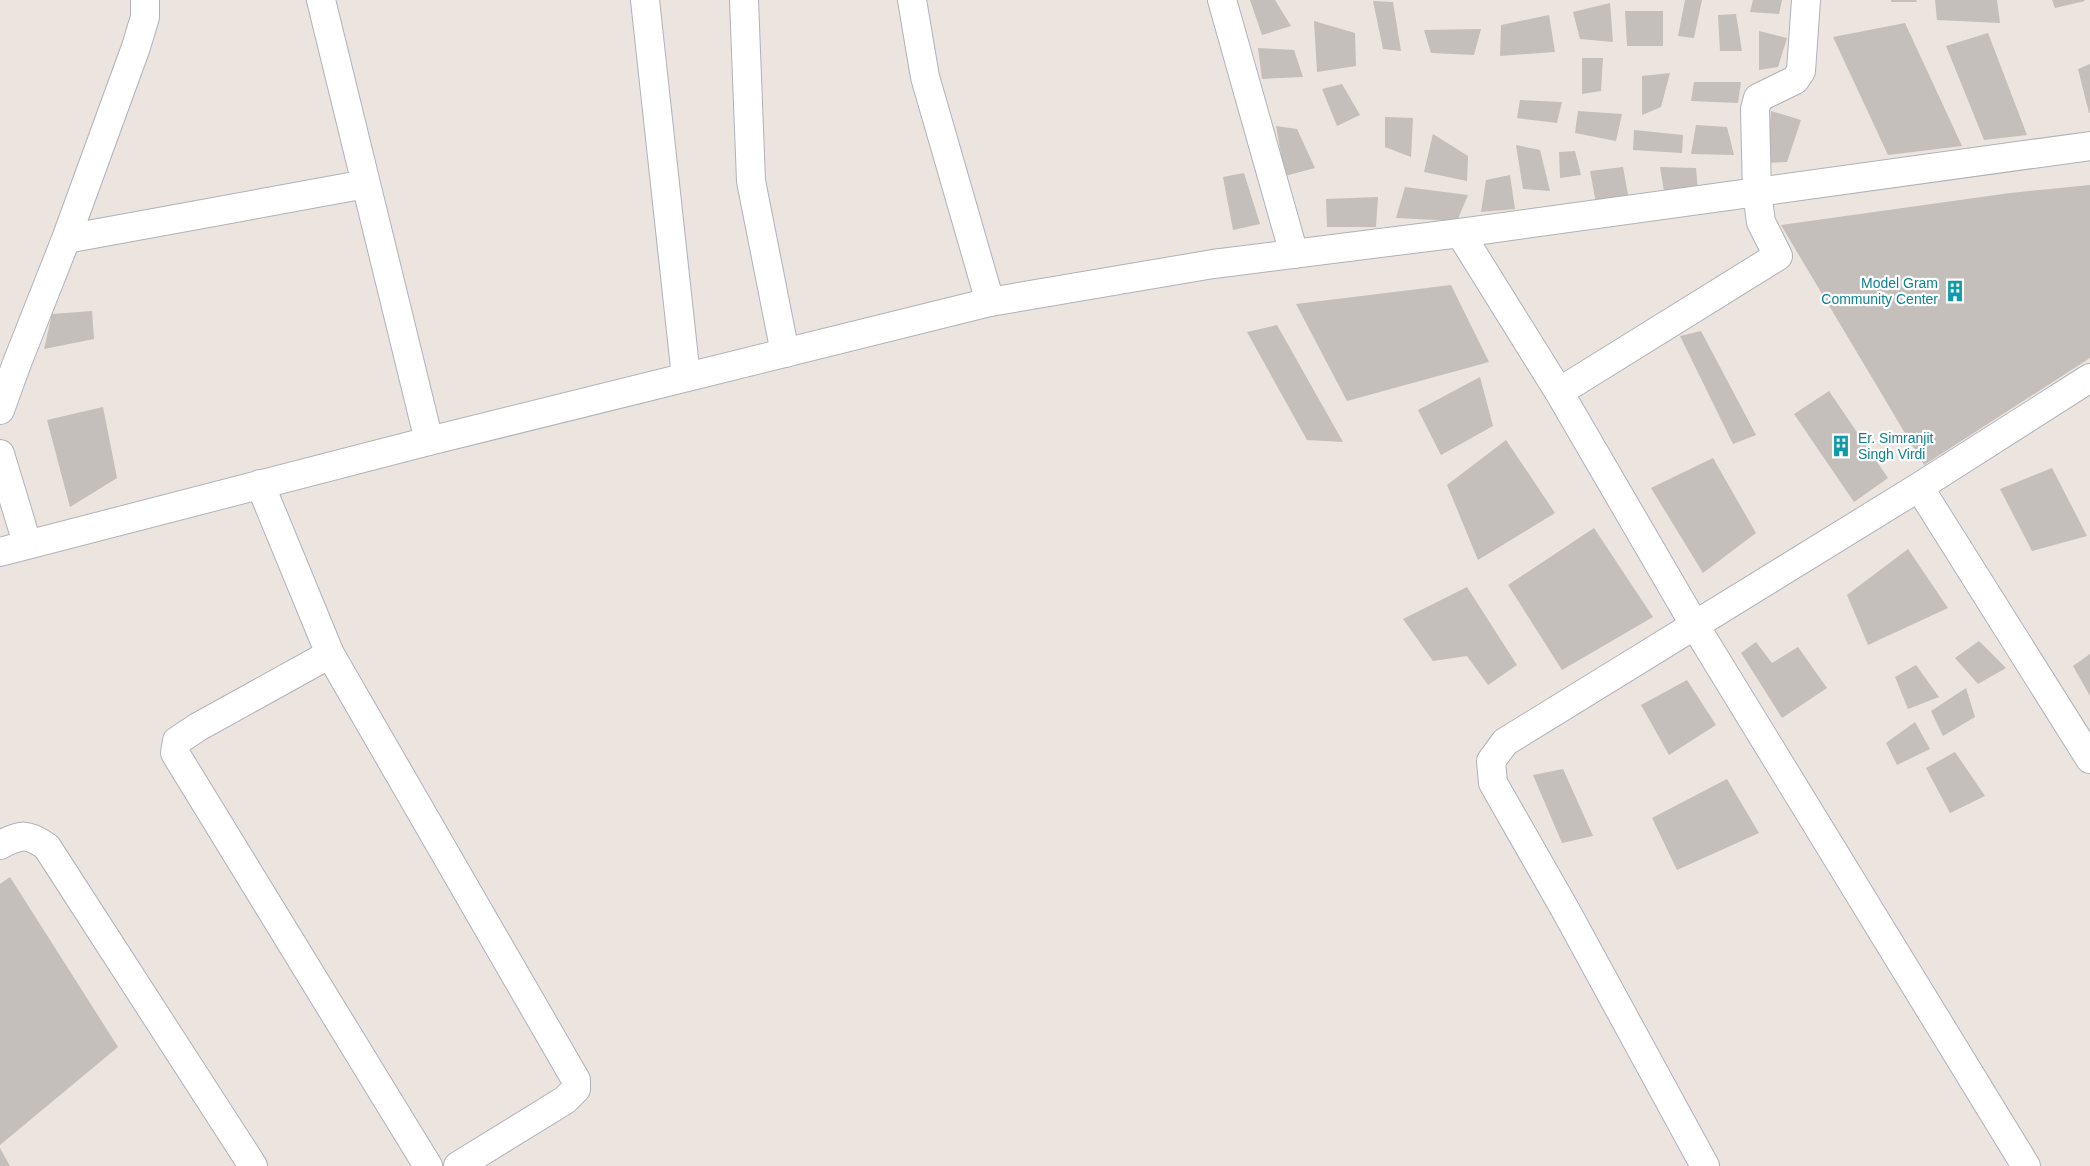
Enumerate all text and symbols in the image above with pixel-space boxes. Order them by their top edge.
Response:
place label: Model Gram Community Center [1821,275,1938,307]
building icon: Model Gram Community Center [1942,278,1968,304]
place label: Er. Simranjit Singh Virdi [1858,430,1934,462]
building icon: Er. Simranjit Singh Virdi [1828,433,1854,459]

